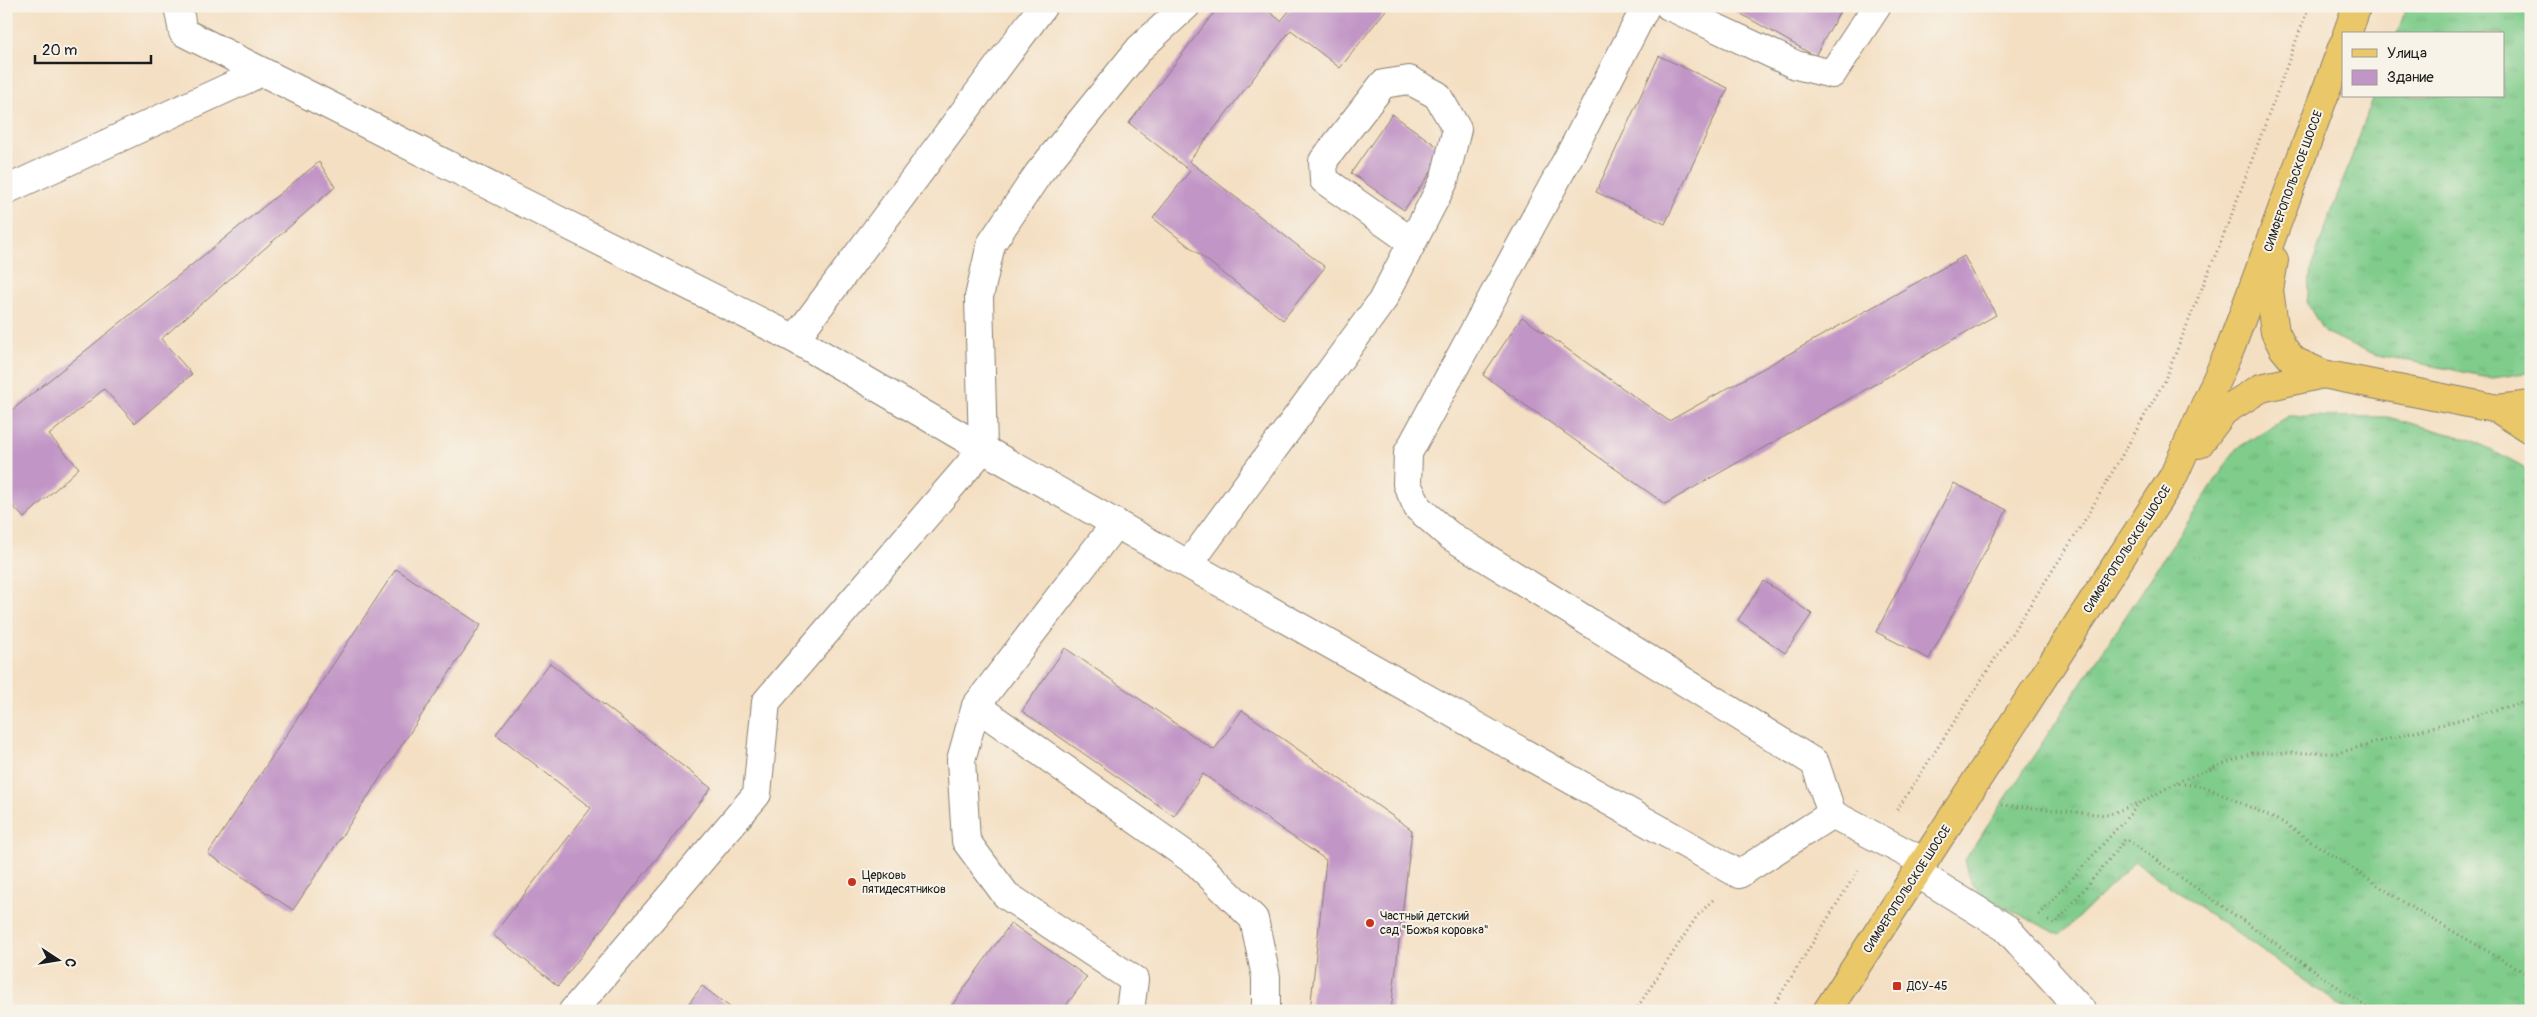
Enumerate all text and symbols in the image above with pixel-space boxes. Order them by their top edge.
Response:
scale bar [35,32,151,64]
legend [2342,32,2504,98]
text: 20 m [42,41,77,60]
text: Улица [2387,44,2427,63]
text: Здание [2387,68,2434,87]
street label: СИМФЕРОПОЛЬСКОЕ ШОССЕ [2261,108,2326,254]
street label: СИМФЕРОПОЛЬСКОЕ ШОССЕ [2080,482,2174,616]
street label: СИМФЕРОПОЛЬСКОЕ ШОССЕ [1860,822,1954,956]
place label: Церковь пятидесятников [862,868,946,897]
marker: Церковь пятидесятников [846,876,858,888]
place label: Частный детский сад "Божья коровка" [1380,909,1489,938]
marker: Частный детский сад "Божья коровка" [1364,917,1376,929]
north arrow [32,934,82,984]
text: С [61,957,79,969]
place label: ДСУ-45 [1906,979,1947,994]
marker: ДСУ-45 [1891,980,1903,992]

